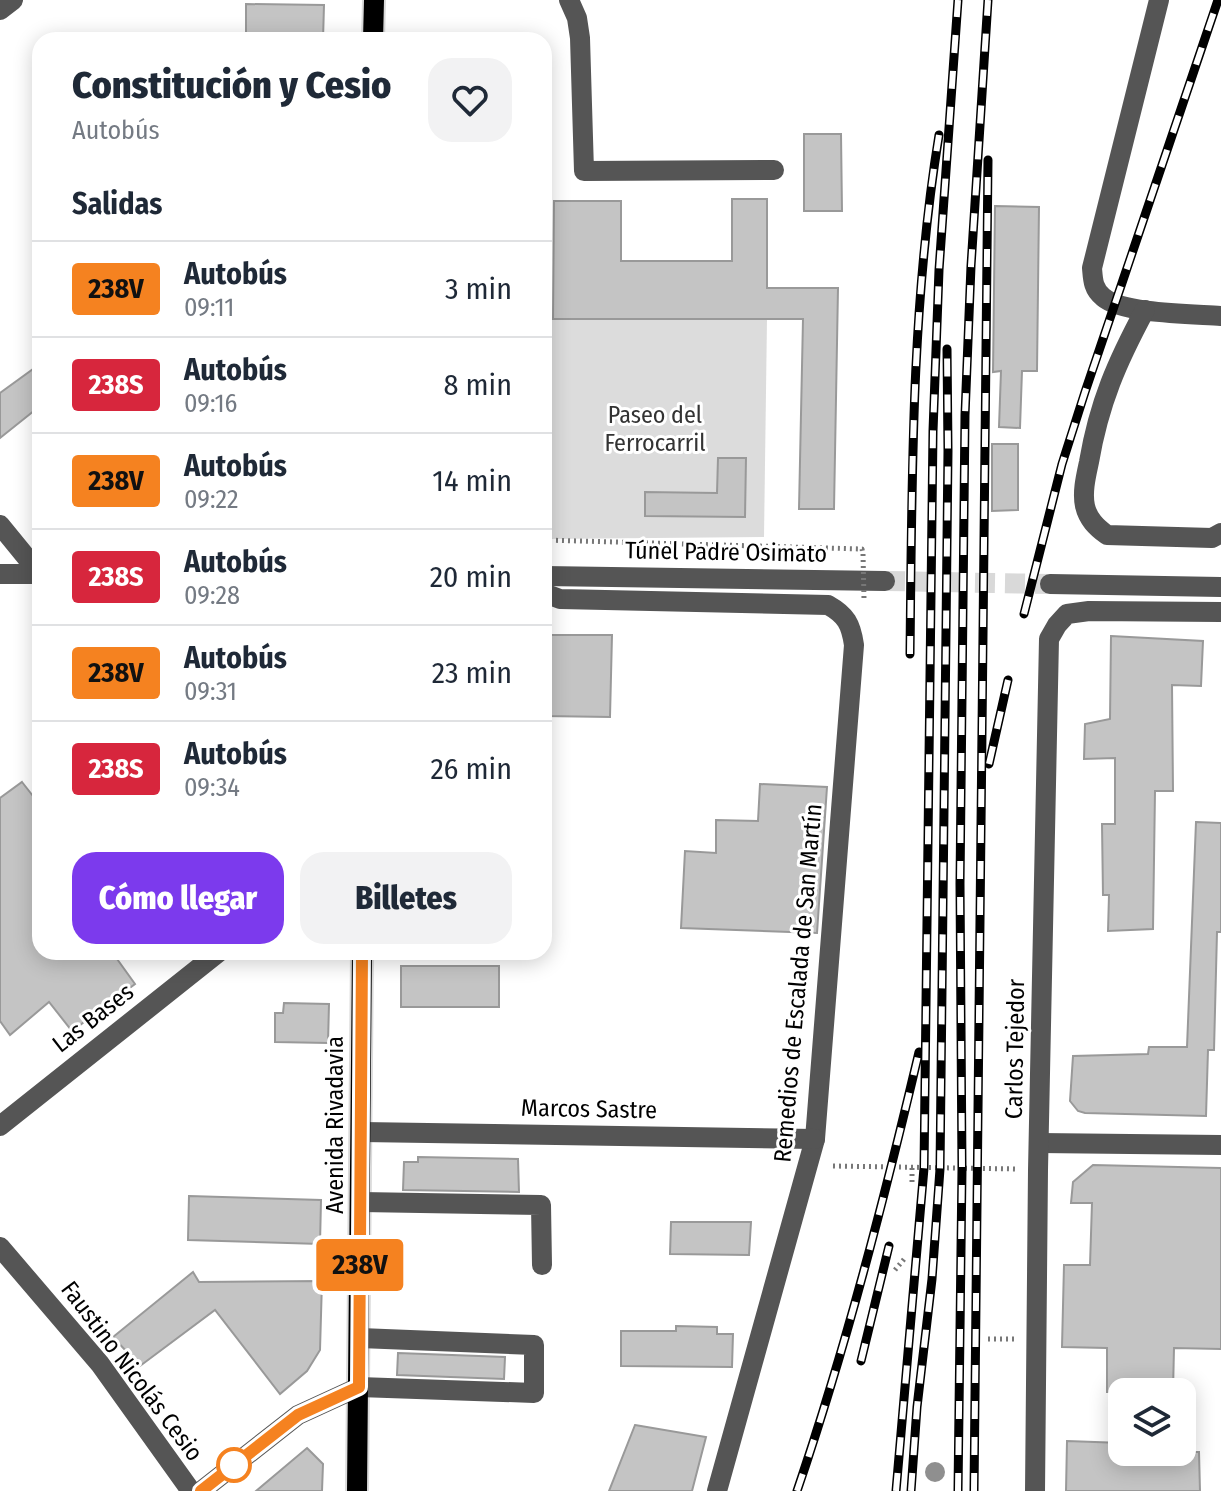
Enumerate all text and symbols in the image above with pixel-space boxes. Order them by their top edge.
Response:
button: heart [428,58,512,142]
text: Constitución y Cesio [72,62,391,108]
text: Autobús [72,115,160,146]
text: Salidas [72,186,162,222]
text: Autobús [184,256,287,292]
text: 3 min [445,271,512,307]
text: 238V [88,272,144,305]
text: 09:11 [184,292,234,323]
text: Autobús [184,352,287,388]
text: 8 min [444,367,512,403]
text: 238S [88,368,144,401]
text: 09:16 [184,388,237,419]
park label: Paseo del Ferrocarril [604,401,706,457]
text: Autobús [184,448,287,484]
text: 14 min [432,463,512,499]
text: 238V [88,464,144,497]
text: 09:22 [184,484,238,515]
street label: Túnel Padre Osimato [625,536,827,568]
text: Autobús [184,544,287,580]
text: 20 min [430,559,512,595]
text: 238S [88,560,144,593]
text: 09:28 [184,580,240,611]
text: Autobús [184,640,287,676]
text: 23 min [432,655,512,691]
text: 238V [88,656,144,689]
text: 09:31 [184,676,237,707]
text: Autobús [184,736,287,772]
text: 26 min [430,751,512,787]
text: 238S [88,752,144,785]
text: 09:34 [184,772,240,803]
street label: Remedios de Escalada de San Martín [768,803,828,1163]
button: Cómo llegar [72,852,284,944]
button: Billetes [300,852,512,944]
street label: Las Bases [47,978,139,1058]
street label: Carlos Tejedor [1000,978,1030,1119]
street label: Avenida Rivadavia [321,1036,349,1214]
street label: Marcos Sastre [521,1094,657,1124]
line badge: 238V [304,1239,416,1291]
text: 238V [332,1248,388,1281]
street label: Faustino Nicolás Cesio [55,1276,209,1466]
map controls [1108,1378,1196,1466]
button: layers [1108,1378,1196,1466]
unlabelled marker [217,1448,251,1482]

